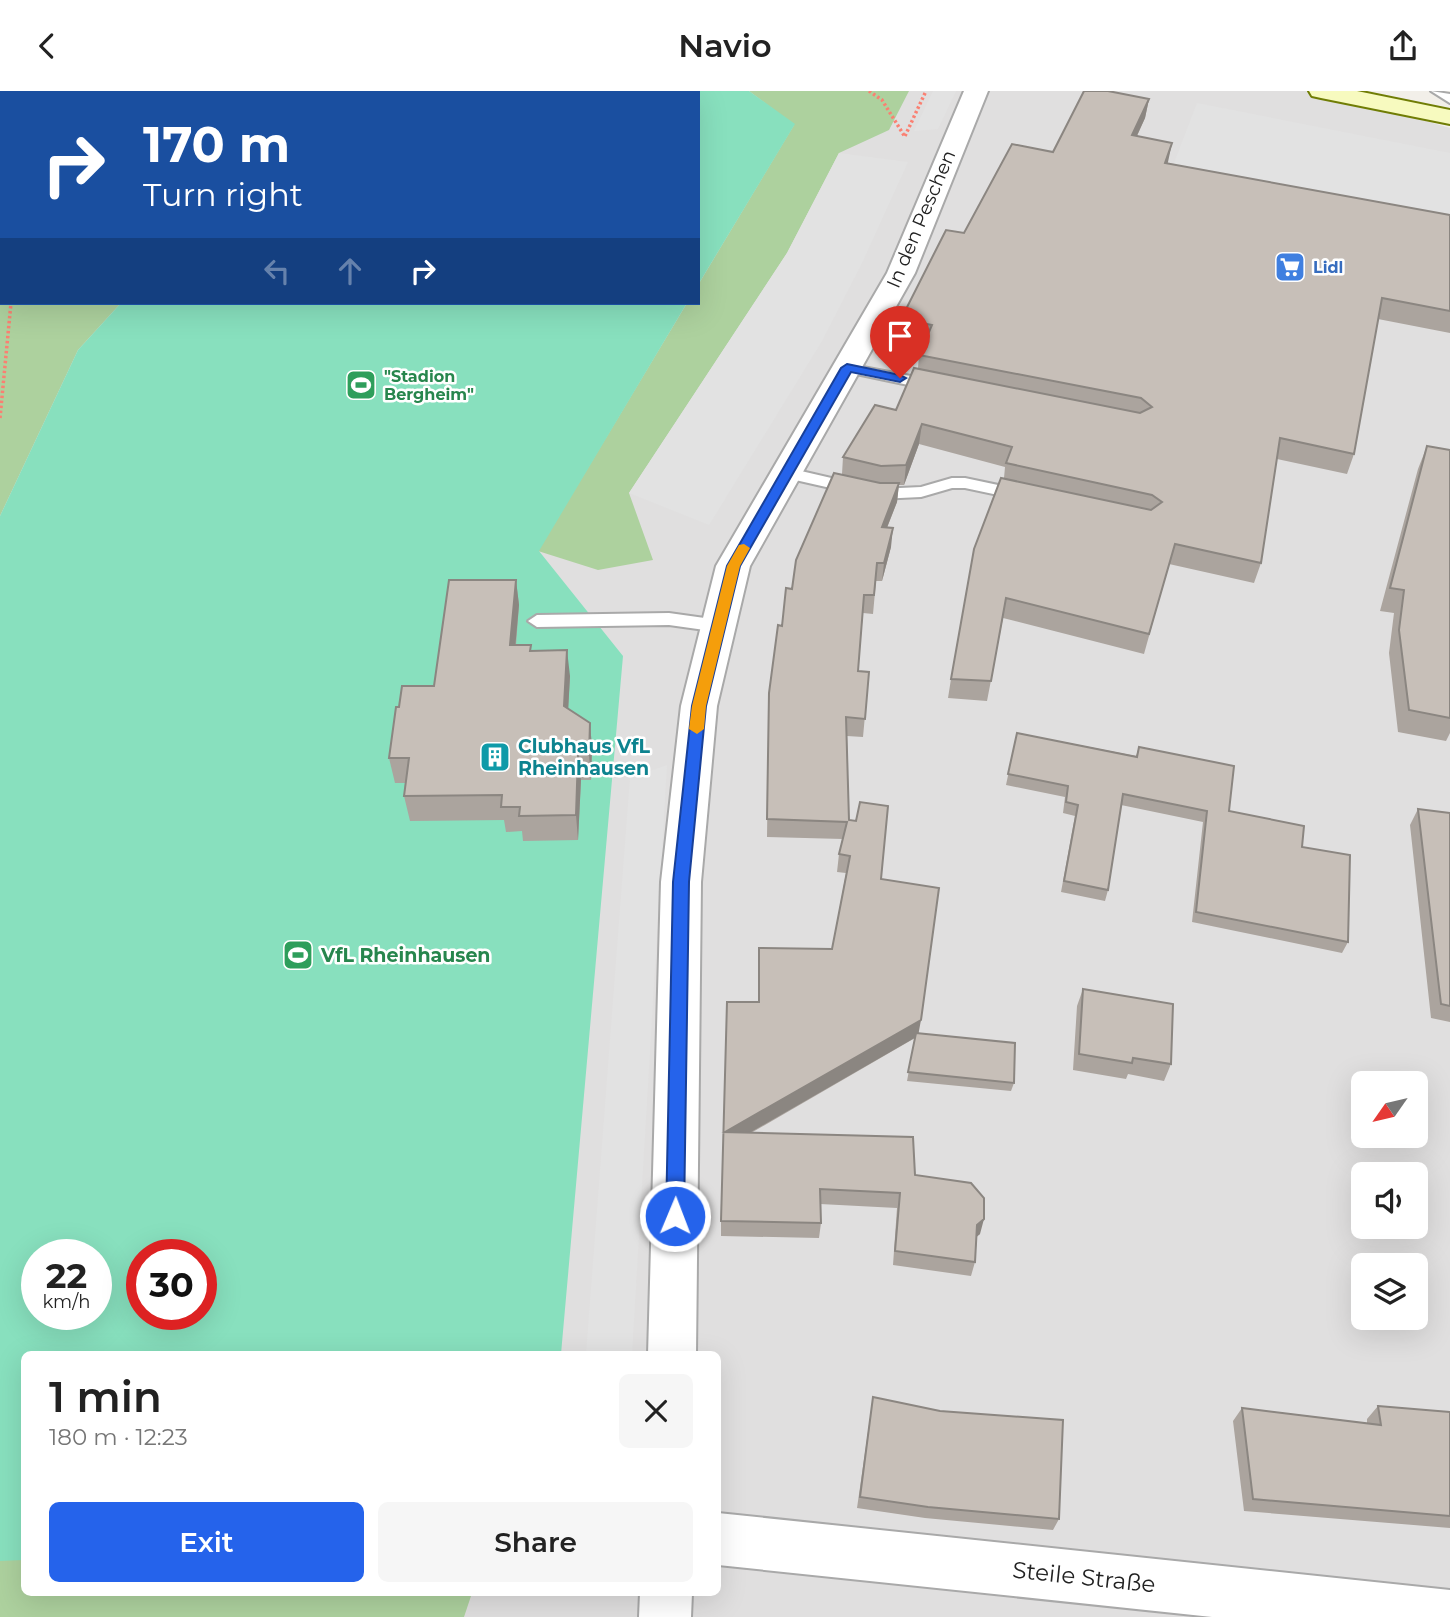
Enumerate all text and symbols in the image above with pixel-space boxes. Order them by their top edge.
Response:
text: Navio [678,26,772,65]
icon: back [28,27,66,65]
icon: share [1384,27,1422,65]
text: 170 m [143,115,290,174]
icon: right [28,119,119,210]
street label: In den Peschen [882,147,960,291]
text: Turn right [143,175,303,214]
supermarket icon: Lidl [1273,250,1307,284]
icon: left [258,252,296,290]
icon: ahead [331,252,369,290]
icon: right [404,252,442,290]
place label: Lidl [1313,258,1343,277]
pin [870,306,930,378]
icon: arrive [881,317,919,355]
place label: "Stadion Bergheim" [384,367,474,404]
sports icon: "Stadion Bergheim" [344,368,378,402]
place label: Clubhaus VfL Rheinhausen [518,735,651,780]
building icon: Clubhaus VfL Rheinhausen [478,740,512,774]
sports icon: VfL Rheinhausen [281,938,315,972]
place label: VfL Rheinhausen [320,944,491,967]
north arrow [1351,1071,1428,1148]
map controls [1351,1071,1428,1330]
button: sound [1351,1162,1428,1239]
position arrow [638,1179,712,1253]
speed limit sign: 30 [126,1239,217,1330]
button: layers [1351,1253,1428,1330]
text: 22 [46,1254,87,1297]
text: km/h [42,1291,91,1313]
text: 1 min [49,1371,162,1423]
button: close [619,1374,693,1448]
text: 180 m · 12:23 [49,1423,188,1451]
button: Exit [49,1502,364,1582]
button: Share [378,1502,693,1582]
street label: Steile Straße [1011,1556,1157,1598]

